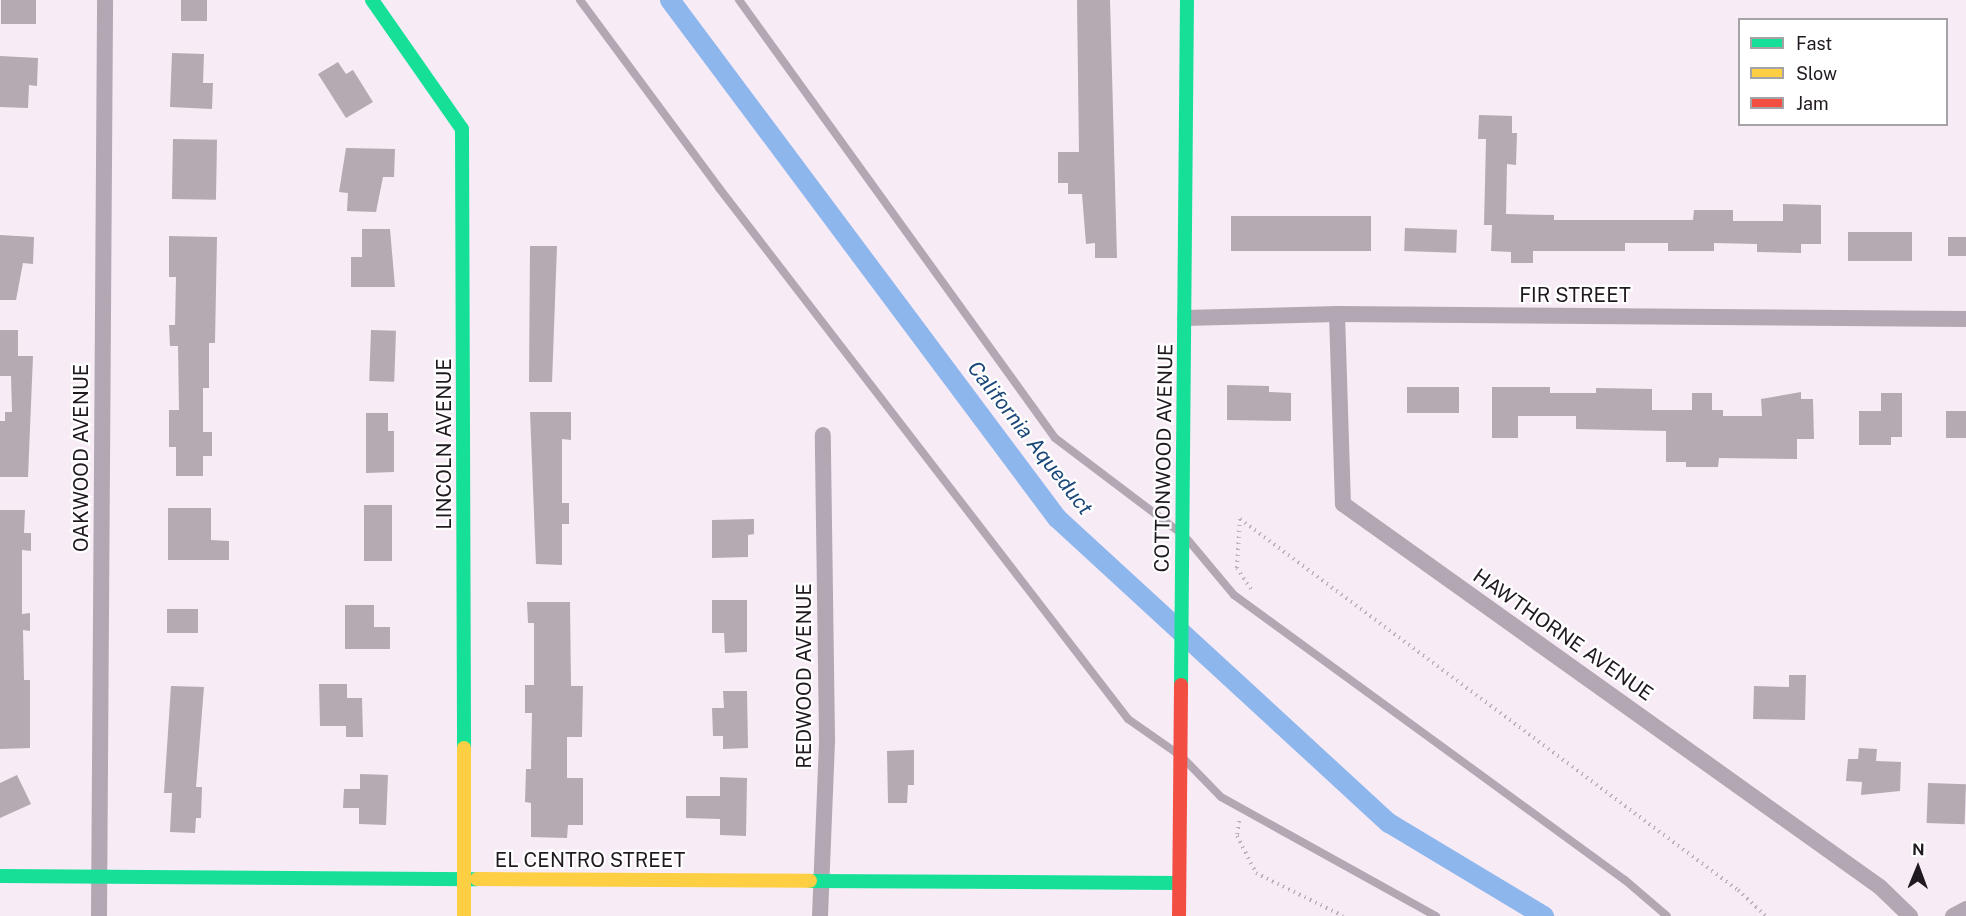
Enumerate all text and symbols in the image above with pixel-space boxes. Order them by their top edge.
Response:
legend [1738,18,1948,126]
text: Fast [1796,33,1832,54]
text: Slow [1796,63,1837,84]
text: Jam [1796,93,1829,114]
street label: FIR STREET [1519,283,1631,307]
street label: COTTONWOOD AVENUE [1150,343,1178,573]
water label: California Aqueduct [962,356,1098,520]
street label: LINCOLN AVENUE [432,358,456,530]
street label: OAKWOOD AVENUE [69,364,93,552]
street label: HAWTHORNE AVENUE [1468,564,1658,706]
street label: REDWOOD AVENUE [792,583,816,769]
north arrow [1888,838,1948,898]
text: N [1912,840,1925,859]
street label: EL CENTRO STREET [495,848,685,872]

